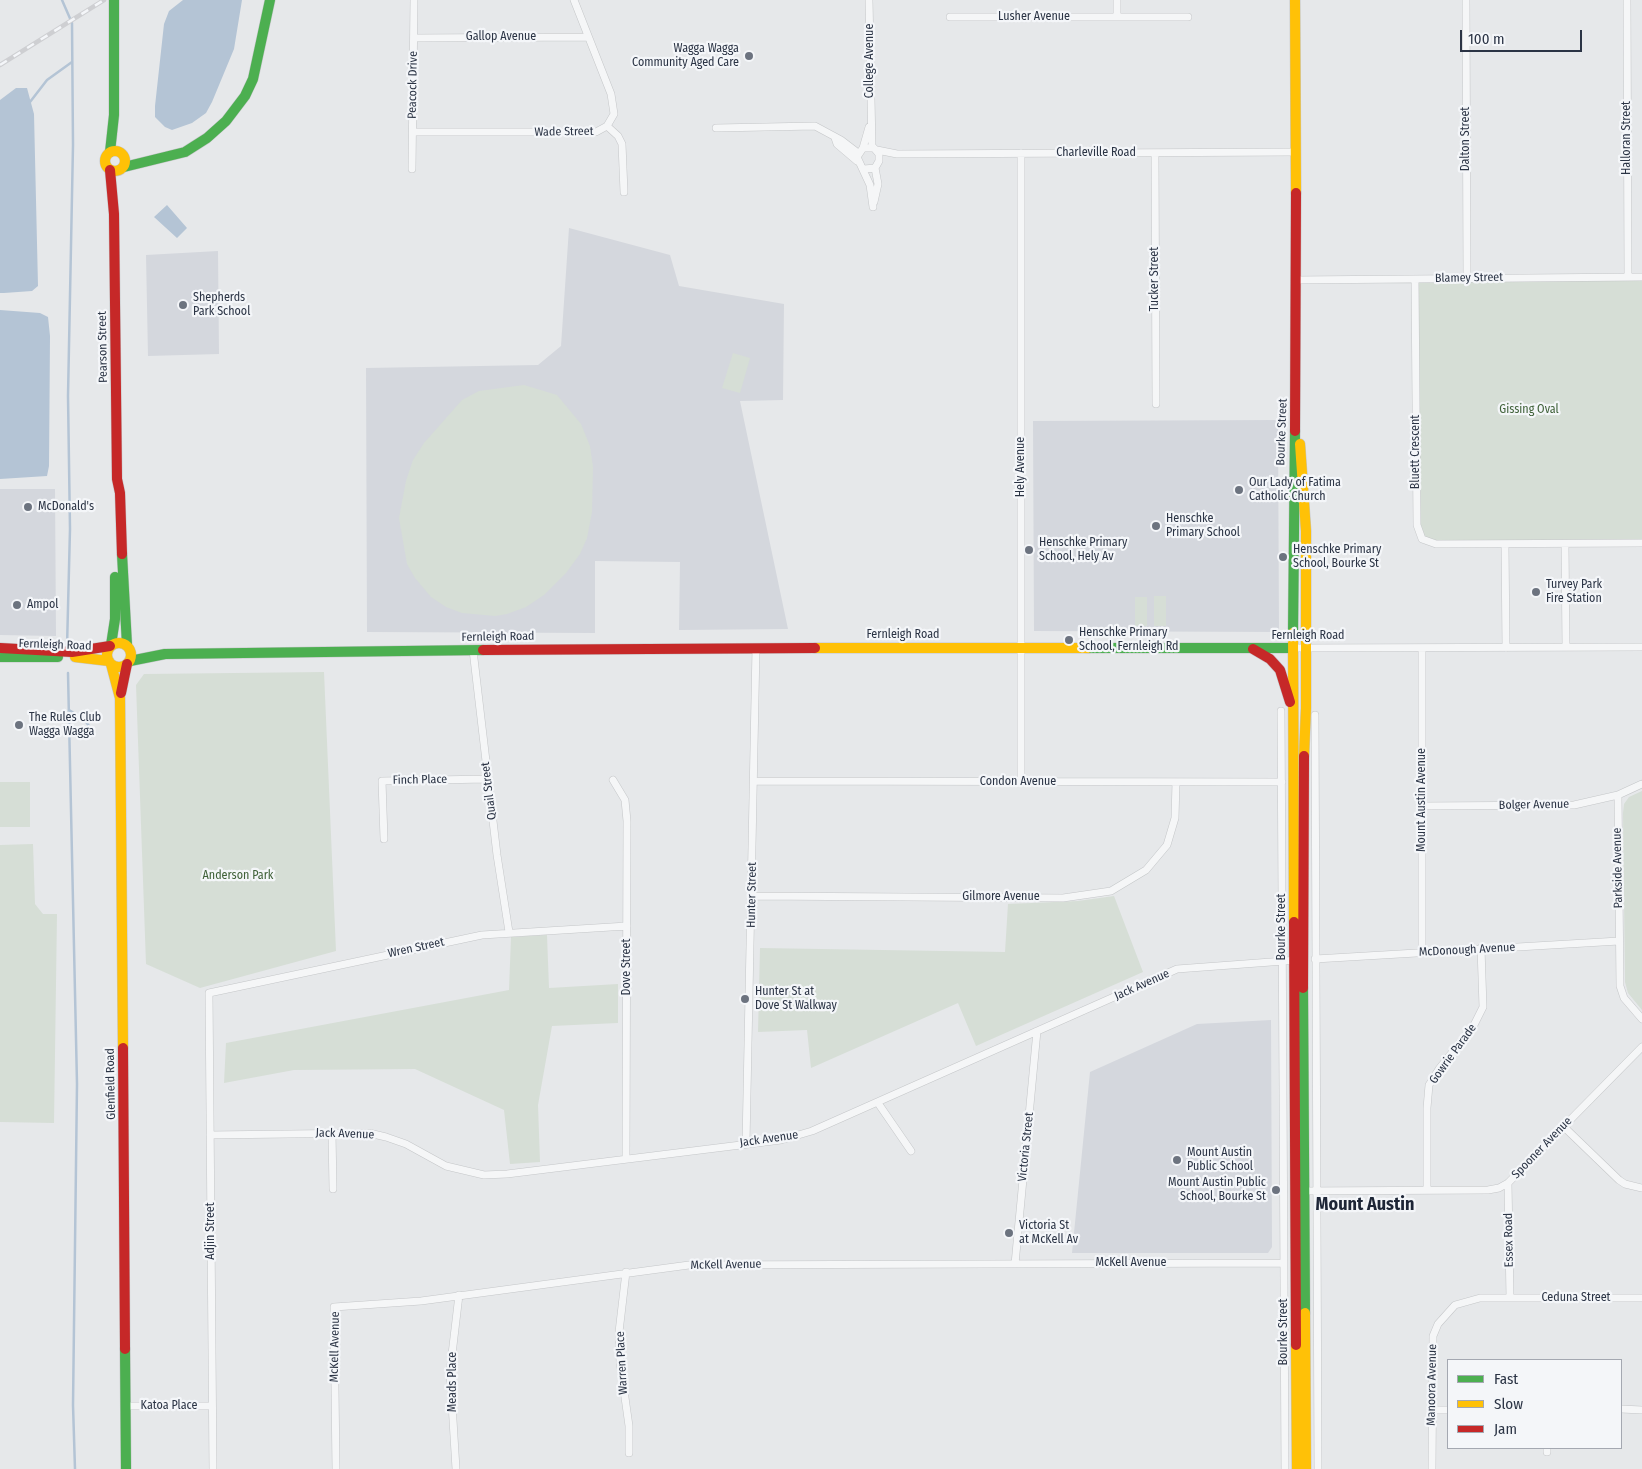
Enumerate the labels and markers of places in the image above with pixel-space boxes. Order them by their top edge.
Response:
place label: Wagga Wagga Community Aged Care [632,42,739,70]
marker: Wagga Wagga Community Aged Care [743,50,755,62]
place label: Shepherds Park School [193,291,250,319]
marker: Shepherds Park School [177,299,189,311]
place label: Our Lady of Fatima Catholic Church [1249,476,1341,504]
marker: Our Lady of Fatima Catholic Church [1233,484,1245,496]
place label: McDonald's [38,500,94,514]
marker: McDonald's [22,501,34,513]
place label: Henschke Primary School [1166,512,1240,540]
marker: Henschke Primary School [1150,520,1162,532]
place label: Henschke Primary School, Hely Av [1039,536,1127,564]
place label: Henschke Primary School, Bourke St [1293,543,1381,571]
marker: Henschke Primary School, Hely Av [1023,544,1035,556]
marker: Henschke Primary School, Bourke St [1277,551,1289,563]
place label: Turvey Park Fire Station [1546,578,1602,606]
marker: Turvey Park Fire Station [1530,586,1542,598]
place label: Ampol [27,598,58,612]
marker: Ampol [11,599,23,611]
place label: Henschke Primary School, Fernleigh Rd [1079,626,1178,654]
marker: Henschke Primary School, Fernleigh Rd [1063,634,1075,646]
place label: The Rules Club Wagga Wagga [29,711,101,739]
marker: The Rules Club Wagga Wagga [13,719,25,731]
place label: Hunter St at Dove St Walkway [755,985,837,1013]
marker: Hunter St at Dove St Walkway [739,993,751,1005]
place label: Mount Austin Public School [1187,1146,1253,1174]
marker: Mount Austin Public School [1171,1154,1183,1166]
place label: Mount Austin Public School, Bourke St [1168,1176,1266,1204]
marker: Mount Austin Public School, Bourke St [1270,1184,1282,1196]
place label: Victoria St at McKell Av [1019,1219,1078,1247]
marker: Victoria St at McKell Av [1003,1227,1015,1239]

